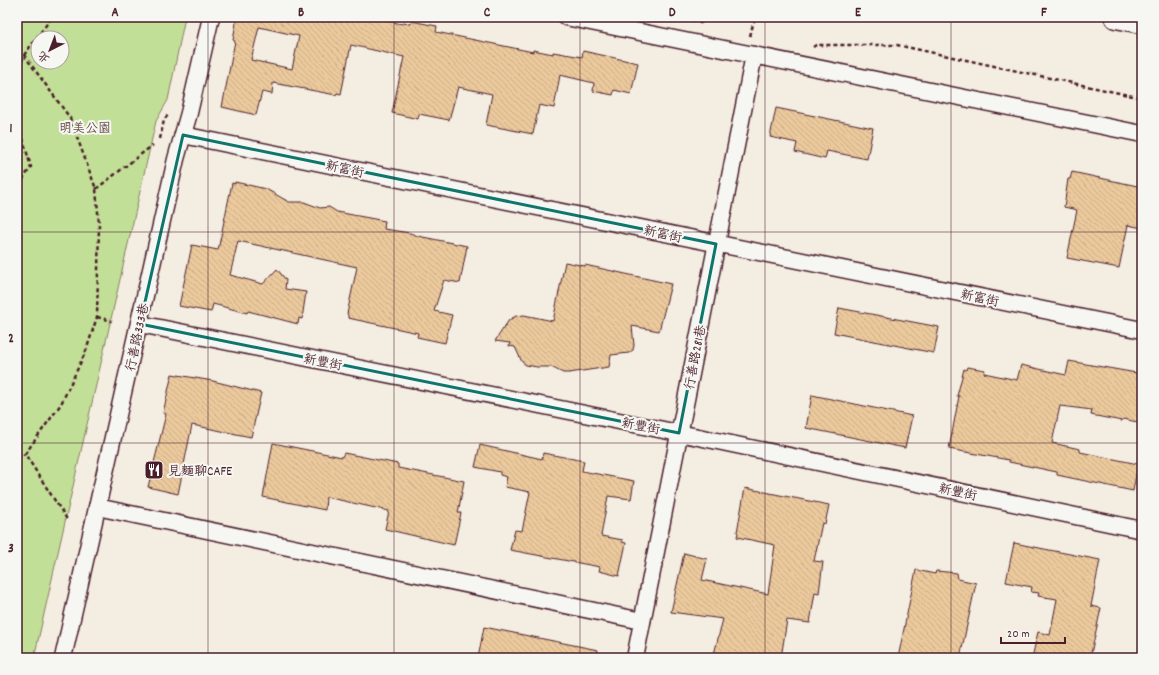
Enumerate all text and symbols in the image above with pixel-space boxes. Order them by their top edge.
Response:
text: A [111,4,119,23]
text: B [298,4,304,23]
text: C [484,4,491,23]
text: D [669,4,676,23]
text: E [855,4,862,23]
text: F [1041,4,1047,23]
north arrow [30,30,70,70]
text: 北 [35,46,54,66]
text: 1 [10,120,13,139]
park label: 明美公園 [59,120,111,139]
street label: 新富街 [323,157,366,184]
street label: 新富街 [641,222,684,249]
street label: 新富街 [958,286,1001,313]
street label: 行善路333巷 [122,302,155,373]
street label: 行善路281巷 [681,323,712,392]
text: 2 [8,330,14,349]
street label: 新豐街 [302,350,343,377]
street label: 新豐街 [620,414,661,441]
restaurant icon: 見麵聊CAFE [143,459,165,481]
place label: 見麵聊CAFE [168,463,232,482]
street label: 新豐街 [936,480,979,507]
text: 3 [8,540,14,559]
scale bar [1001,619,1065,645]
text: 20 m [1007,626,1030,643]

